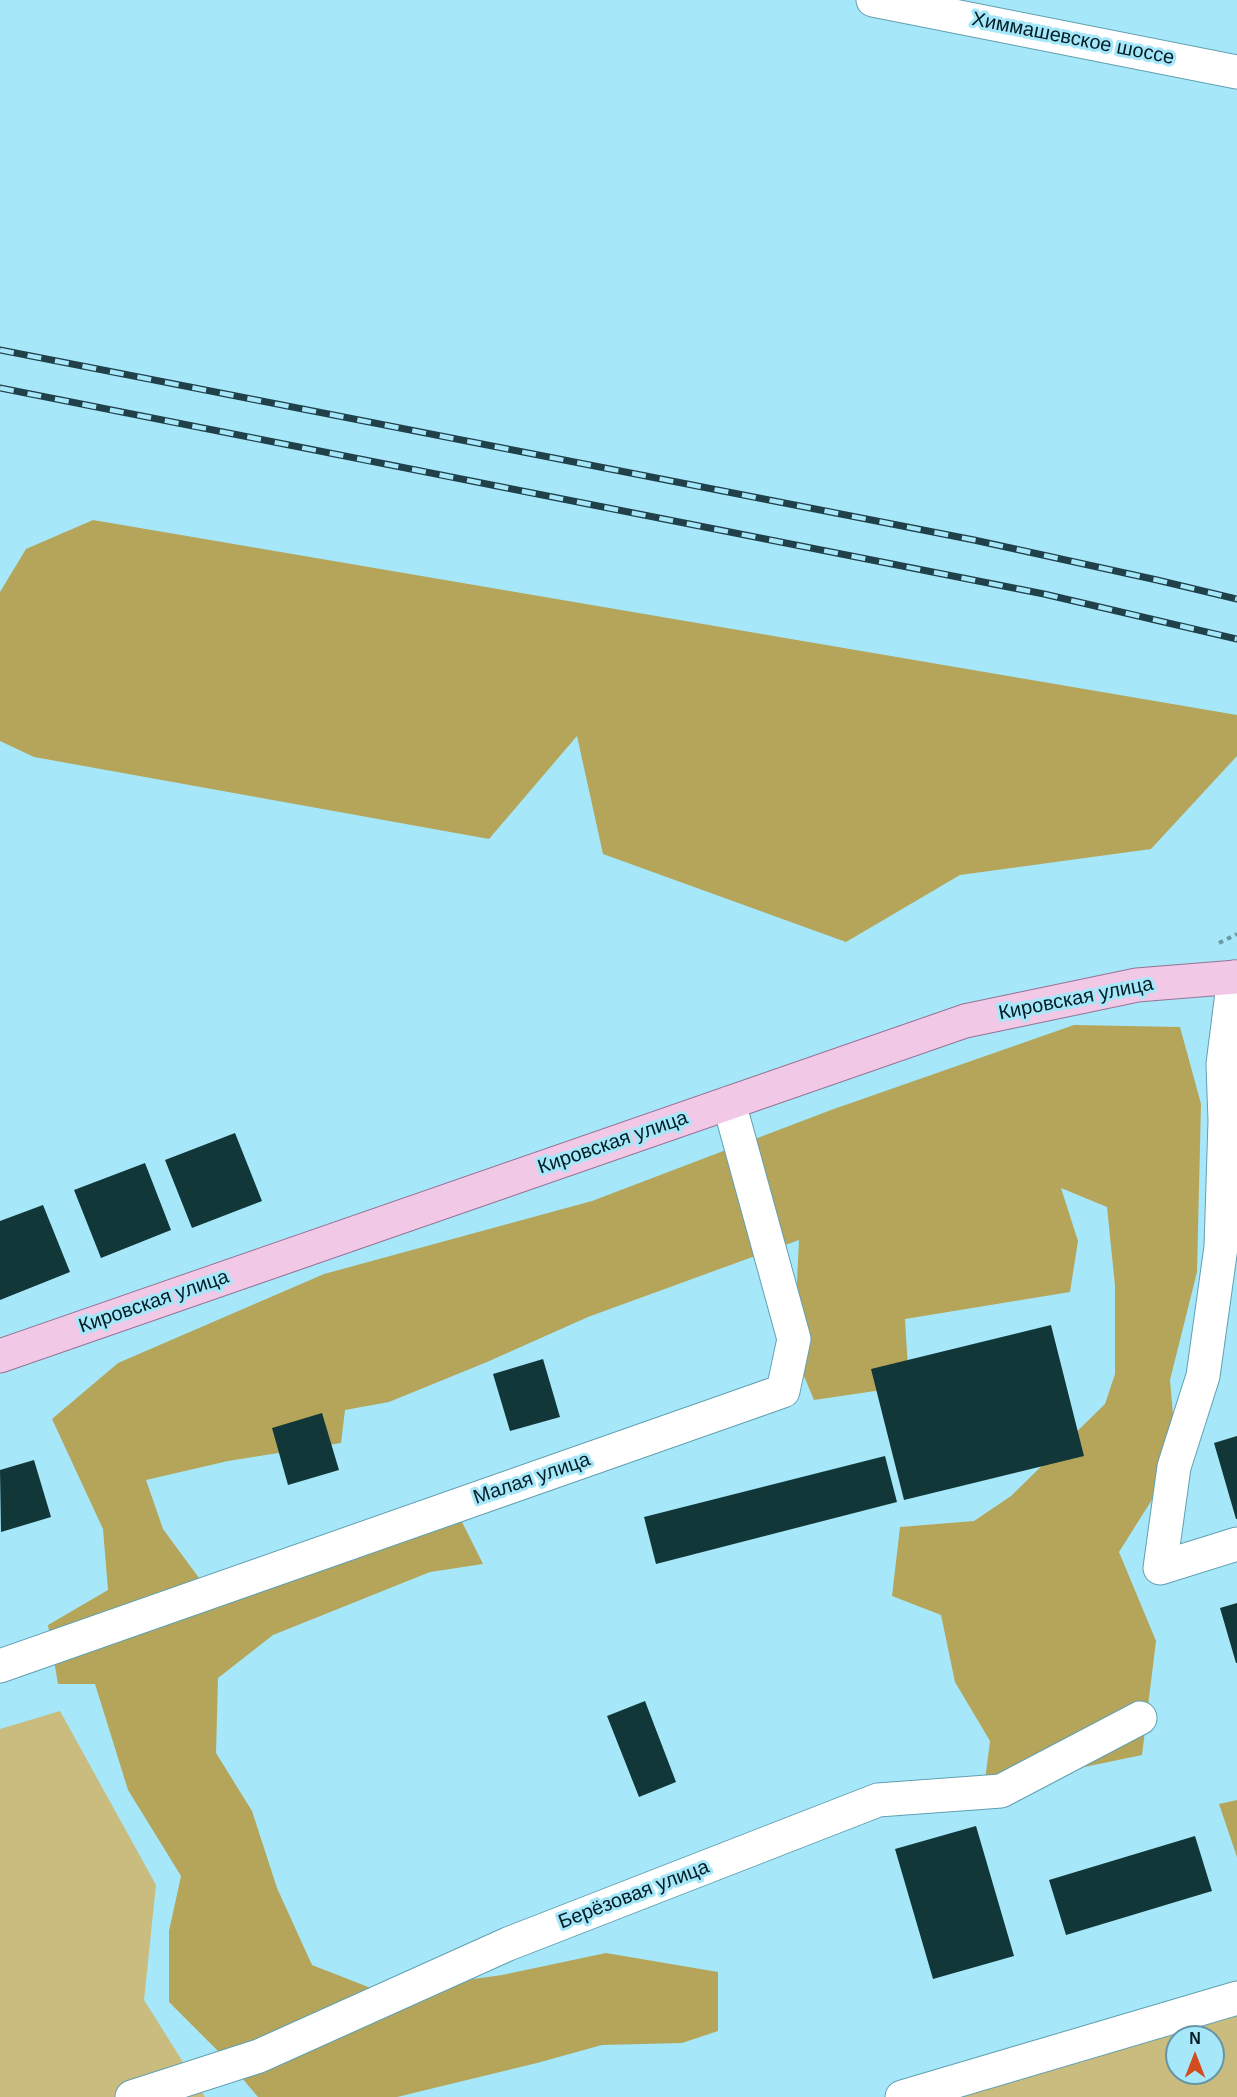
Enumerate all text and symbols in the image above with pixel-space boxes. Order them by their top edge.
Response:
street label: Химмашевское шоссе [970,8,1176,70]
street label: Кировская улица [997,972,1155,1026]
street label: Кировская улица [535,1106,691,1180]
street label: Кировская улица [76,1265,232,1339]
street label: Малая улица [470,1448,594,1510]
street label: Берёзовая улица [555,1855,713,1935]
north arrow [1165,2025,1225,2085]
text: N [1189,2030,1201,2047]

